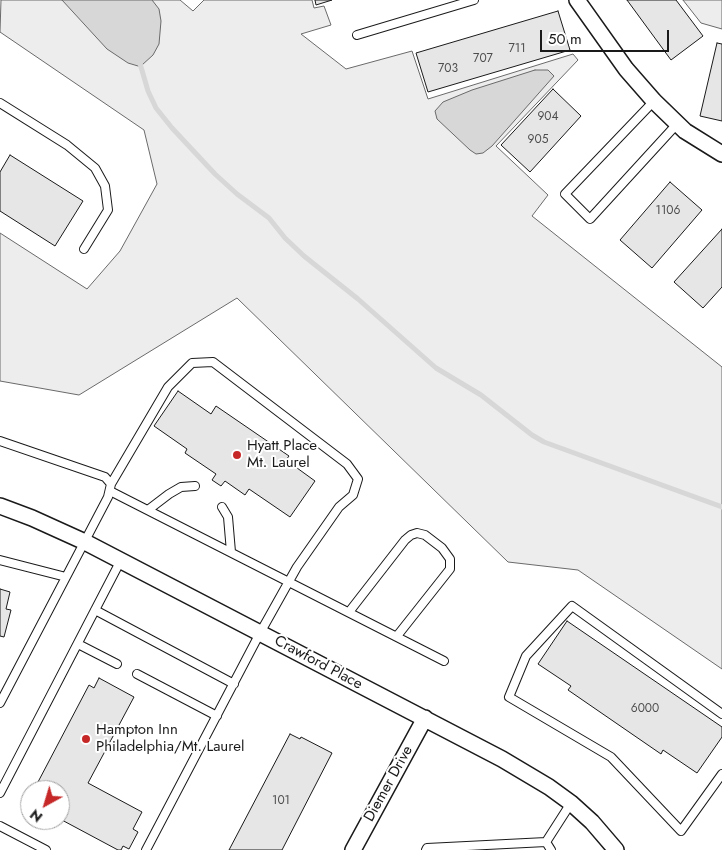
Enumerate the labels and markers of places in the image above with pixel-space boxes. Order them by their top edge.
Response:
place label: Hyatt Place Mt. Laurel [247,437,317,472]
marker: Hyatt Place Mt. Laurel [231,449,243,461]
place label: Hampton Inn Philadelphia/Mt. Laurel [96,721,244,756]
marker: Hampton Inn Philadelphia/Mt. Laurel [80,733,92,745]

